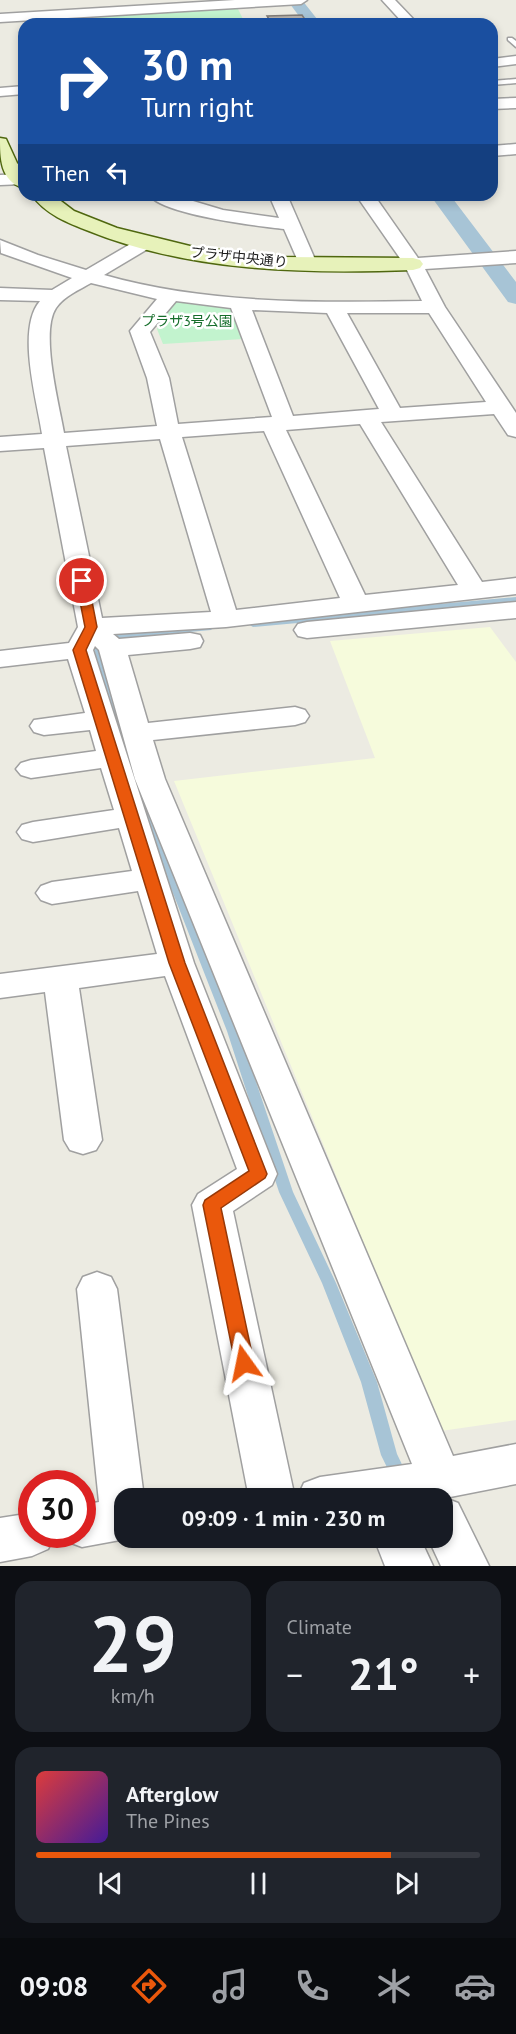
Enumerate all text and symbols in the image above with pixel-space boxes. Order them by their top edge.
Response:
text: 30 m [141,37,233,92]
icon: right [42,42,120,120]
text: Turn right [141,90,254,124]
icon: left [101,156,134,189]
text: Then [42,159,89,187]
street label: プラザ中央通り [189,243,289,271]
park label: プラザ3号公園 [141,312,233,330]
pin [56,555,107,606]
icon: arrive [65,564,98,597]
position arrow [212,1331,276,1395]
speed limit sign: 30 [18,1470,96,1548]
text: 09:09 · 1 min · 230 m [182,1504,385,1532]
text: 29 [89,1593,177,1694]
text: Climate [287,1614,352,1640]
text: 21° [348,1644,419,1702]
text: − [287,1653,303,1696]
text: + [463,1653,480,1696]
text: km/h [111,1683,155,1709]
text: Afterglow [126,1780,218,1808]
text: The Pines [126,1808,210,1834]
icon: previous [94,1867,127,1900]
icon: pause [242,1867,275,1900]
icon: next [390,1867,423,1900]
icon: directions [128,1965,170,2007]
icon: music [209,1965,251,2007]
icon: phone [291,1965,333,2007]
icon: climate [373,1965,415,2007]
icon: car [454,1965,496,2007]
text: 09:08 [20,1969,88,2003]

